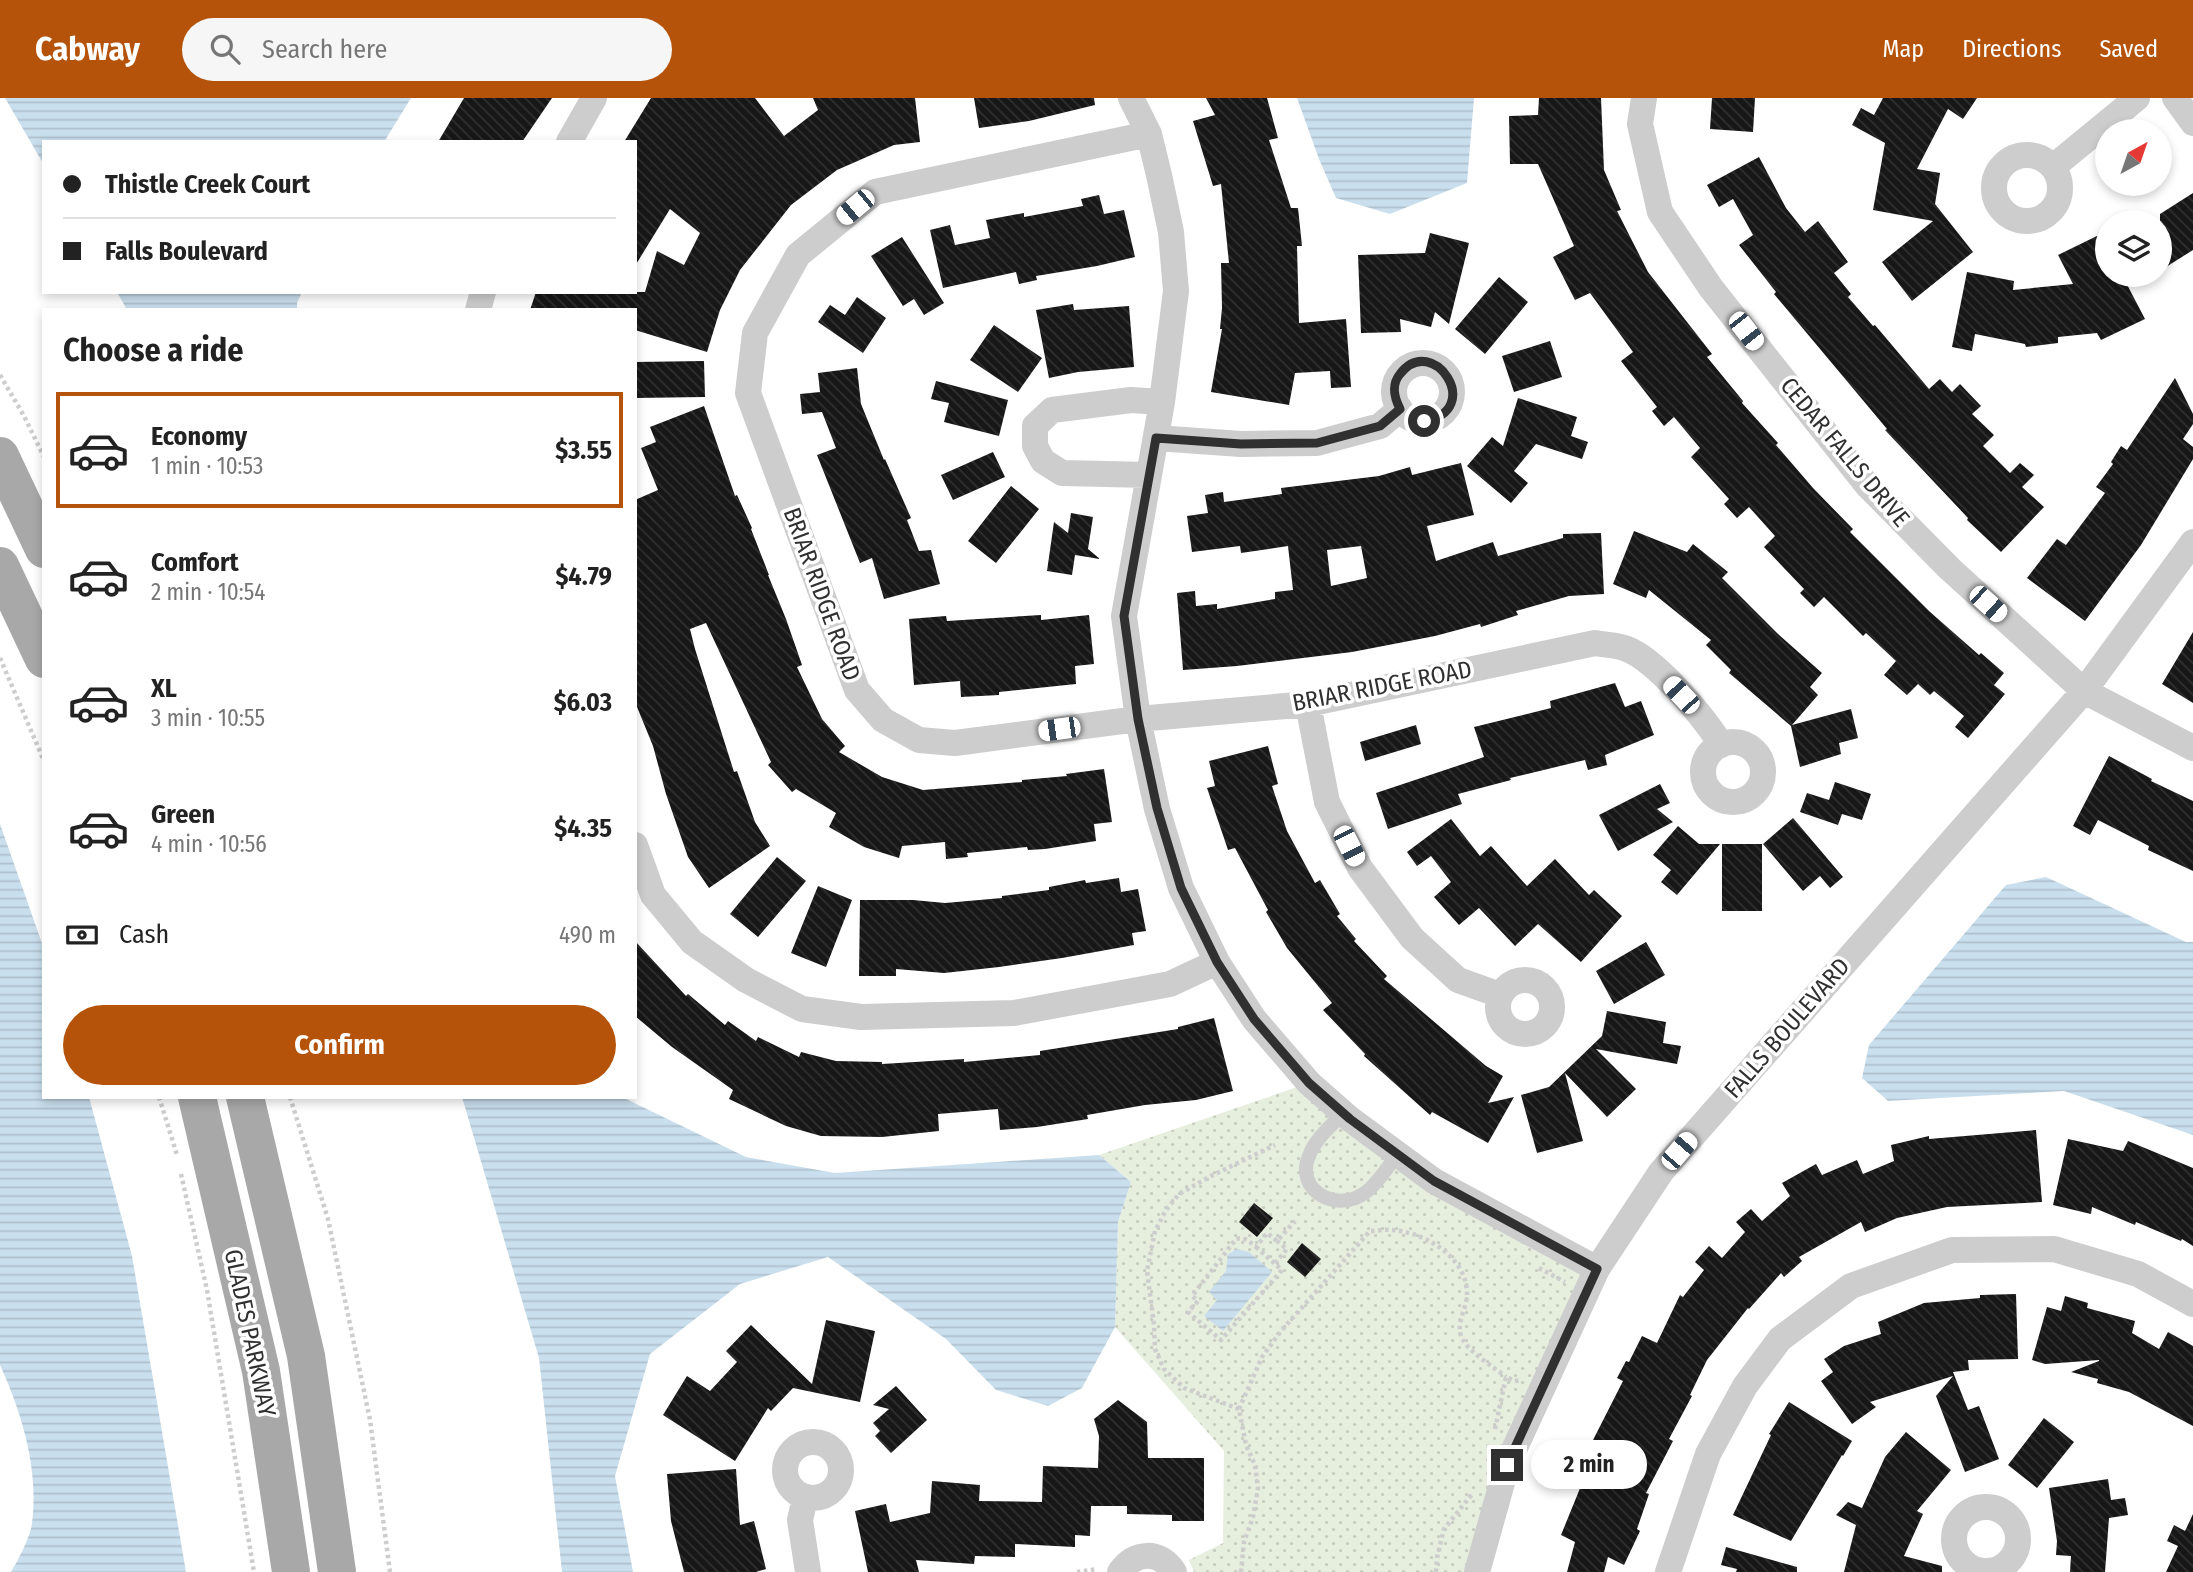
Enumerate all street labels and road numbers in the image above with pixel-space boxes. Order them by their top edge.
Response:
street label: CEDAR FALLS DRIVE [1775,372,1915,532]
street label: BRIAR RIDGE ROAD [778,504,866,684]
street label: BRIAR RIDGE ROAD [1290,655,1474,717]
street label: FALLS BOULEVARD [1719,952,1855,1104]
street label: GLADES PARKWAY [219,1247,281,1419]

